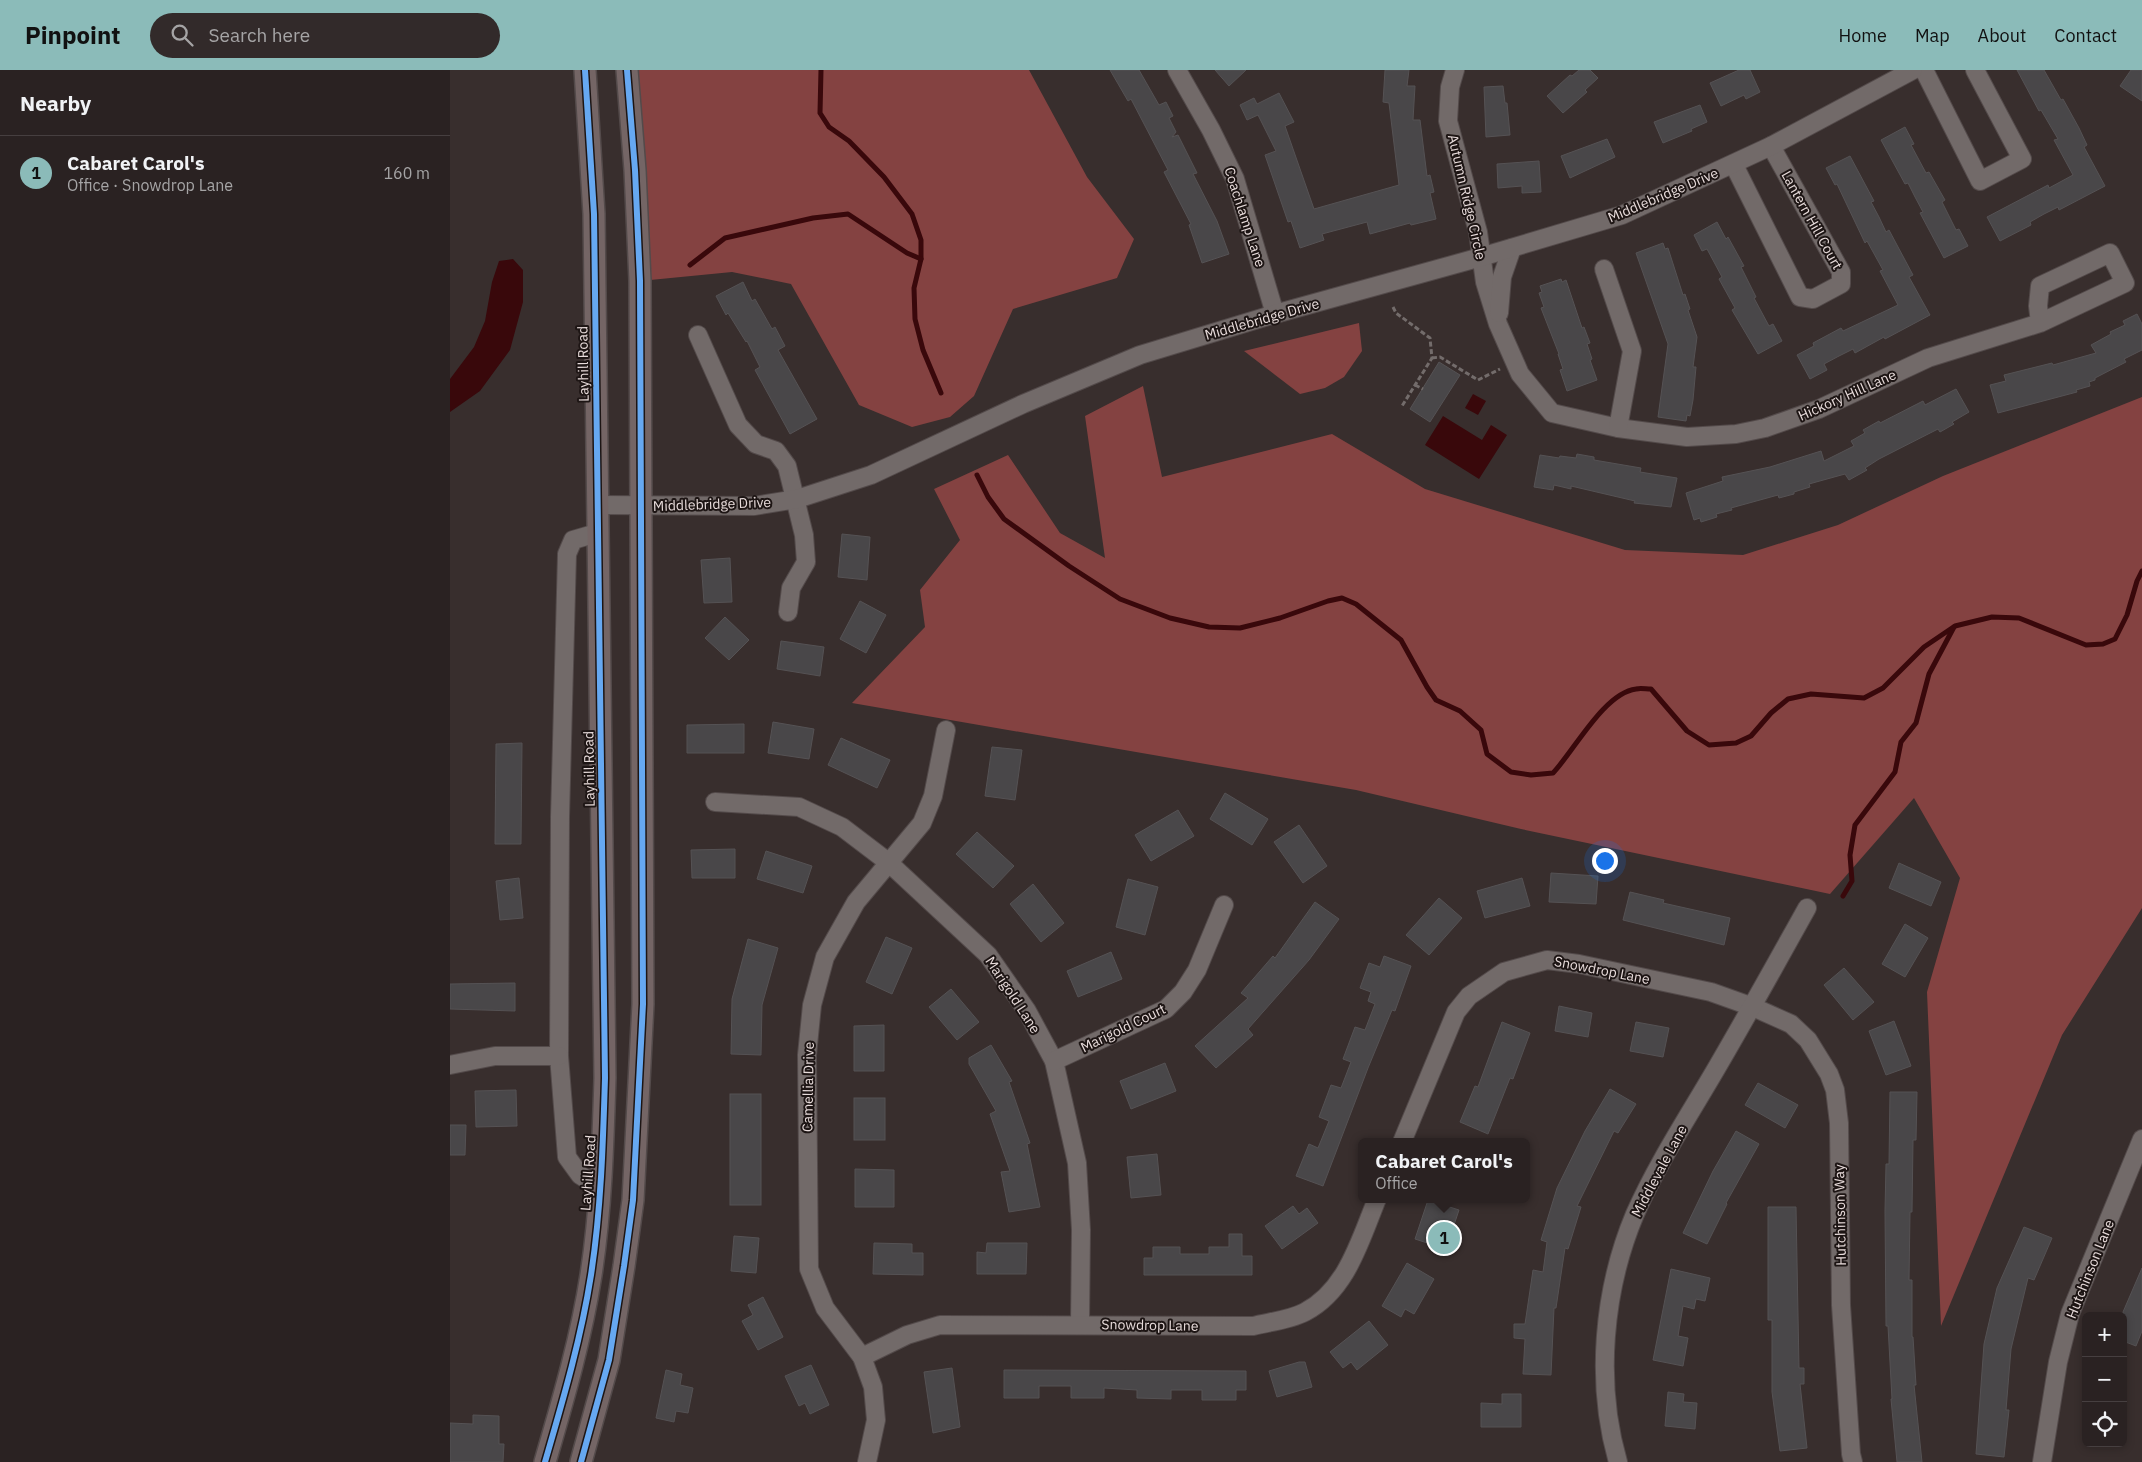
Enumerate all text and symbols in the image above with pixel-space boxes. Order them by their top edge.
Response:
search box [150,13,500,58]
text: Pinpoint [25,19,120,51]
icon: search [168,21,196,49]
text: Search here [208,23,310,47]
text: Home [1839,24,1887,47]
text: Map [1915,24,1950,47]
text: About [1978,24,2026,47]
text: Contact [2054,24,2117,47]
text: Nearby [20,89,91,117]
street label: Autumn Ridge Circle [1444,133,1490,262]
text: Cabaret Carol's [67,151,204,175]
text: 1 [31,163,41,183]
text: 160 m [383,163,430,183]
street label: Middlebridge Drive [1605,163,1721,226]
street label: Coachlamp Lane [1220,165,1270,270]
street label: Lantern Hill Court [1777,167,1847,273]
text: Office · Snowdrop Lane [67,175,233,195]
street label: Middlebridge Drive [1203,294,1322,344]
street label: Layhill Road [573,326,593,402]
street label: Hickory Hill Lane [1795,365,1899,425]
street label: Middlebridge Drive [653,493,772,515]
street label: Layhill Road [579,731,599,807]
your location [1592,848,1618,874]
street label: Snowdrop Lane [1553,952,1652,988]
street label: Marigold Lane [981,953,1045,1037]
street label: Marigold Court [1077,1000,1169,1056]
street label: Camellia Drive [798,1041,818,1132]
street label: Middlevale Lane [1627,1122,1691,1220]
street label: Layhill Road [576,1135,600,1211]
popup [1358,1138,1530,1203]
text: Cabaret Carol's [1375,1149,1513,1173]
street label: Hutchinson Way [1830,1164,1850,1266]
text: Office [1375,1173,1418,1193]
street label: Hutchinson Lane [2062,1217,2118,1321]
pin: 1 [1428,1219,1460,1257]
map controls [2082,1312,2127,1447]
button: + [2082,1312,2127,1357]
street label: Snowdrop Lane [1101,1315,1199,1335]
button: − [2082,1357,2127,1402]
button: locate [2082,1402,2127,1447]

